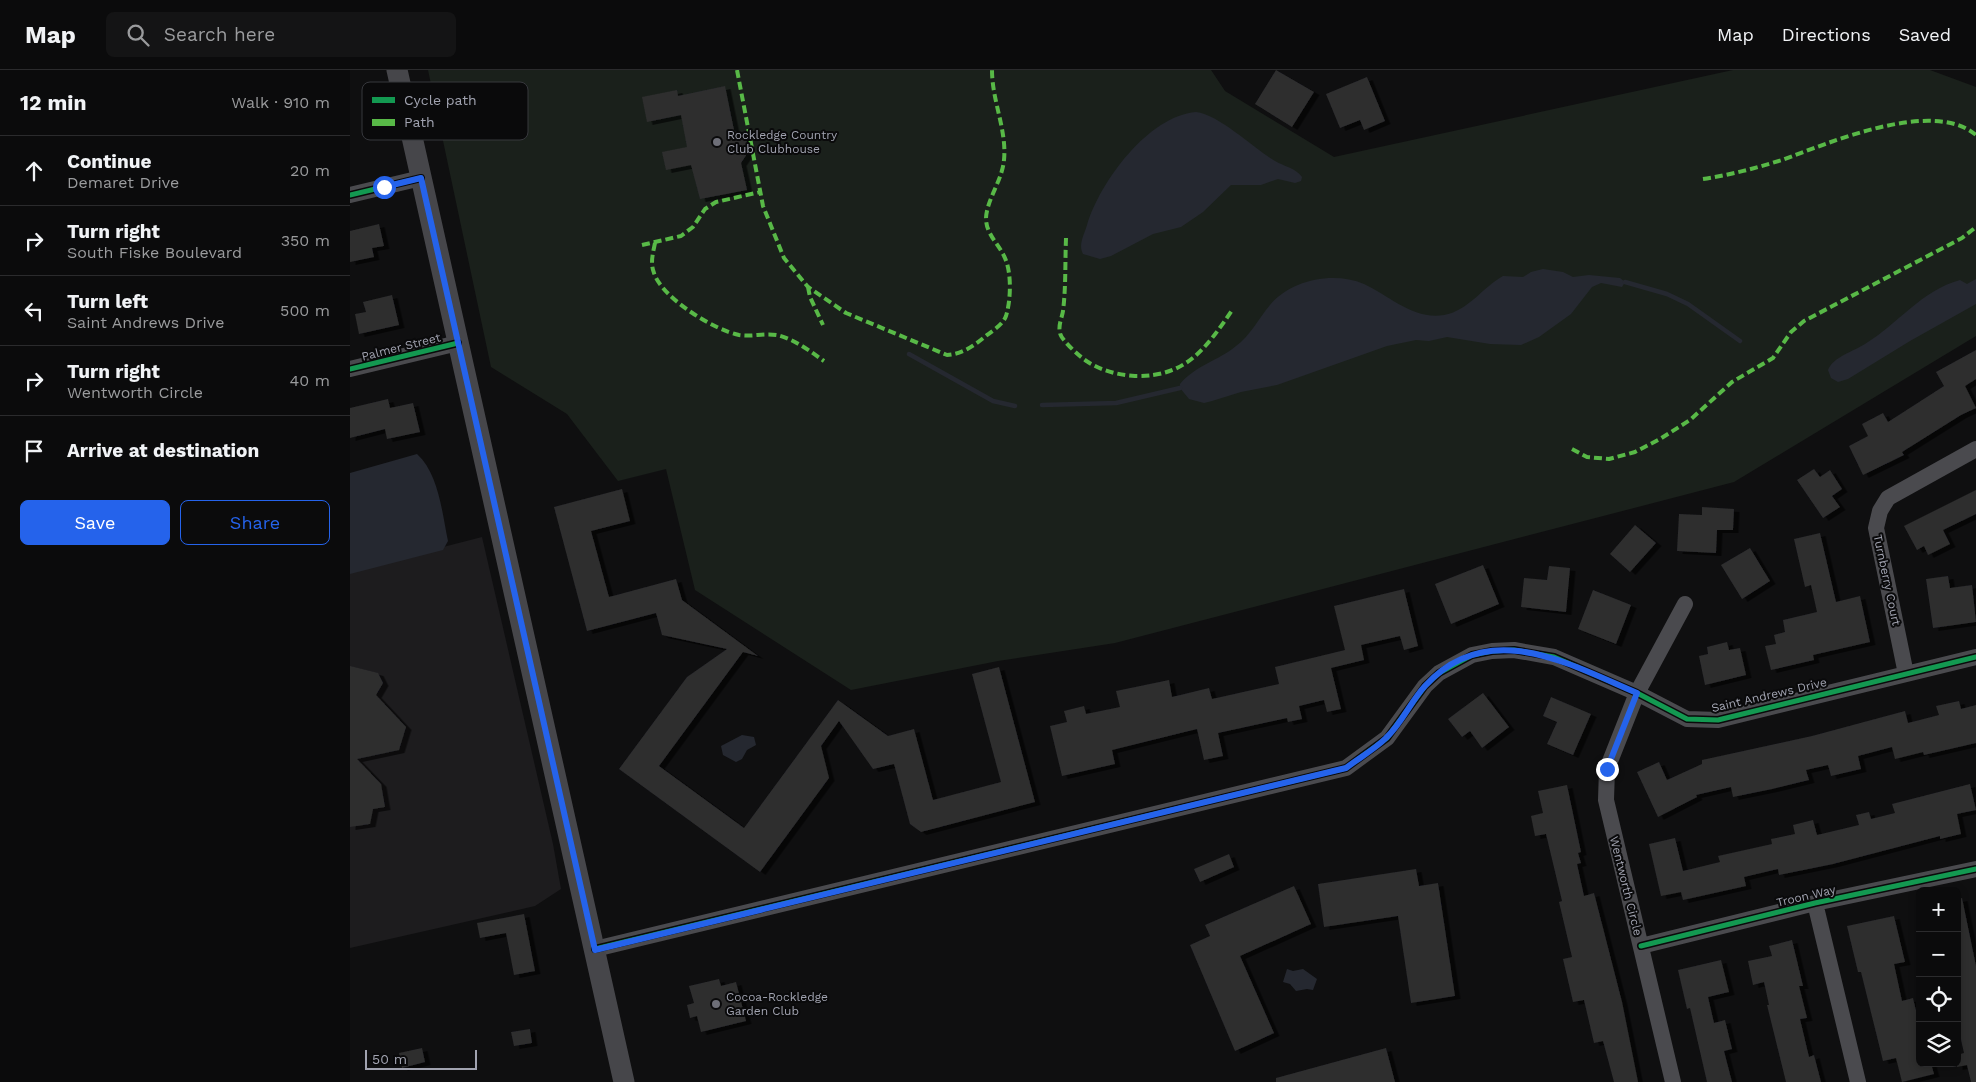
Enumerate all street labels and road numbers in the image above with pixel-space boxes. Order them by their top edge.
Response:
street label: Palmer Street [360,330,442,364]
street label: Turnberry Court [1871,533,1903,627]
street label: Saint Andrews Drive [1710,675,1828,715]
street label: Wentworth Circle [1607,835,1645,937]
street label: Troon Way [1775,882,1838,910]

